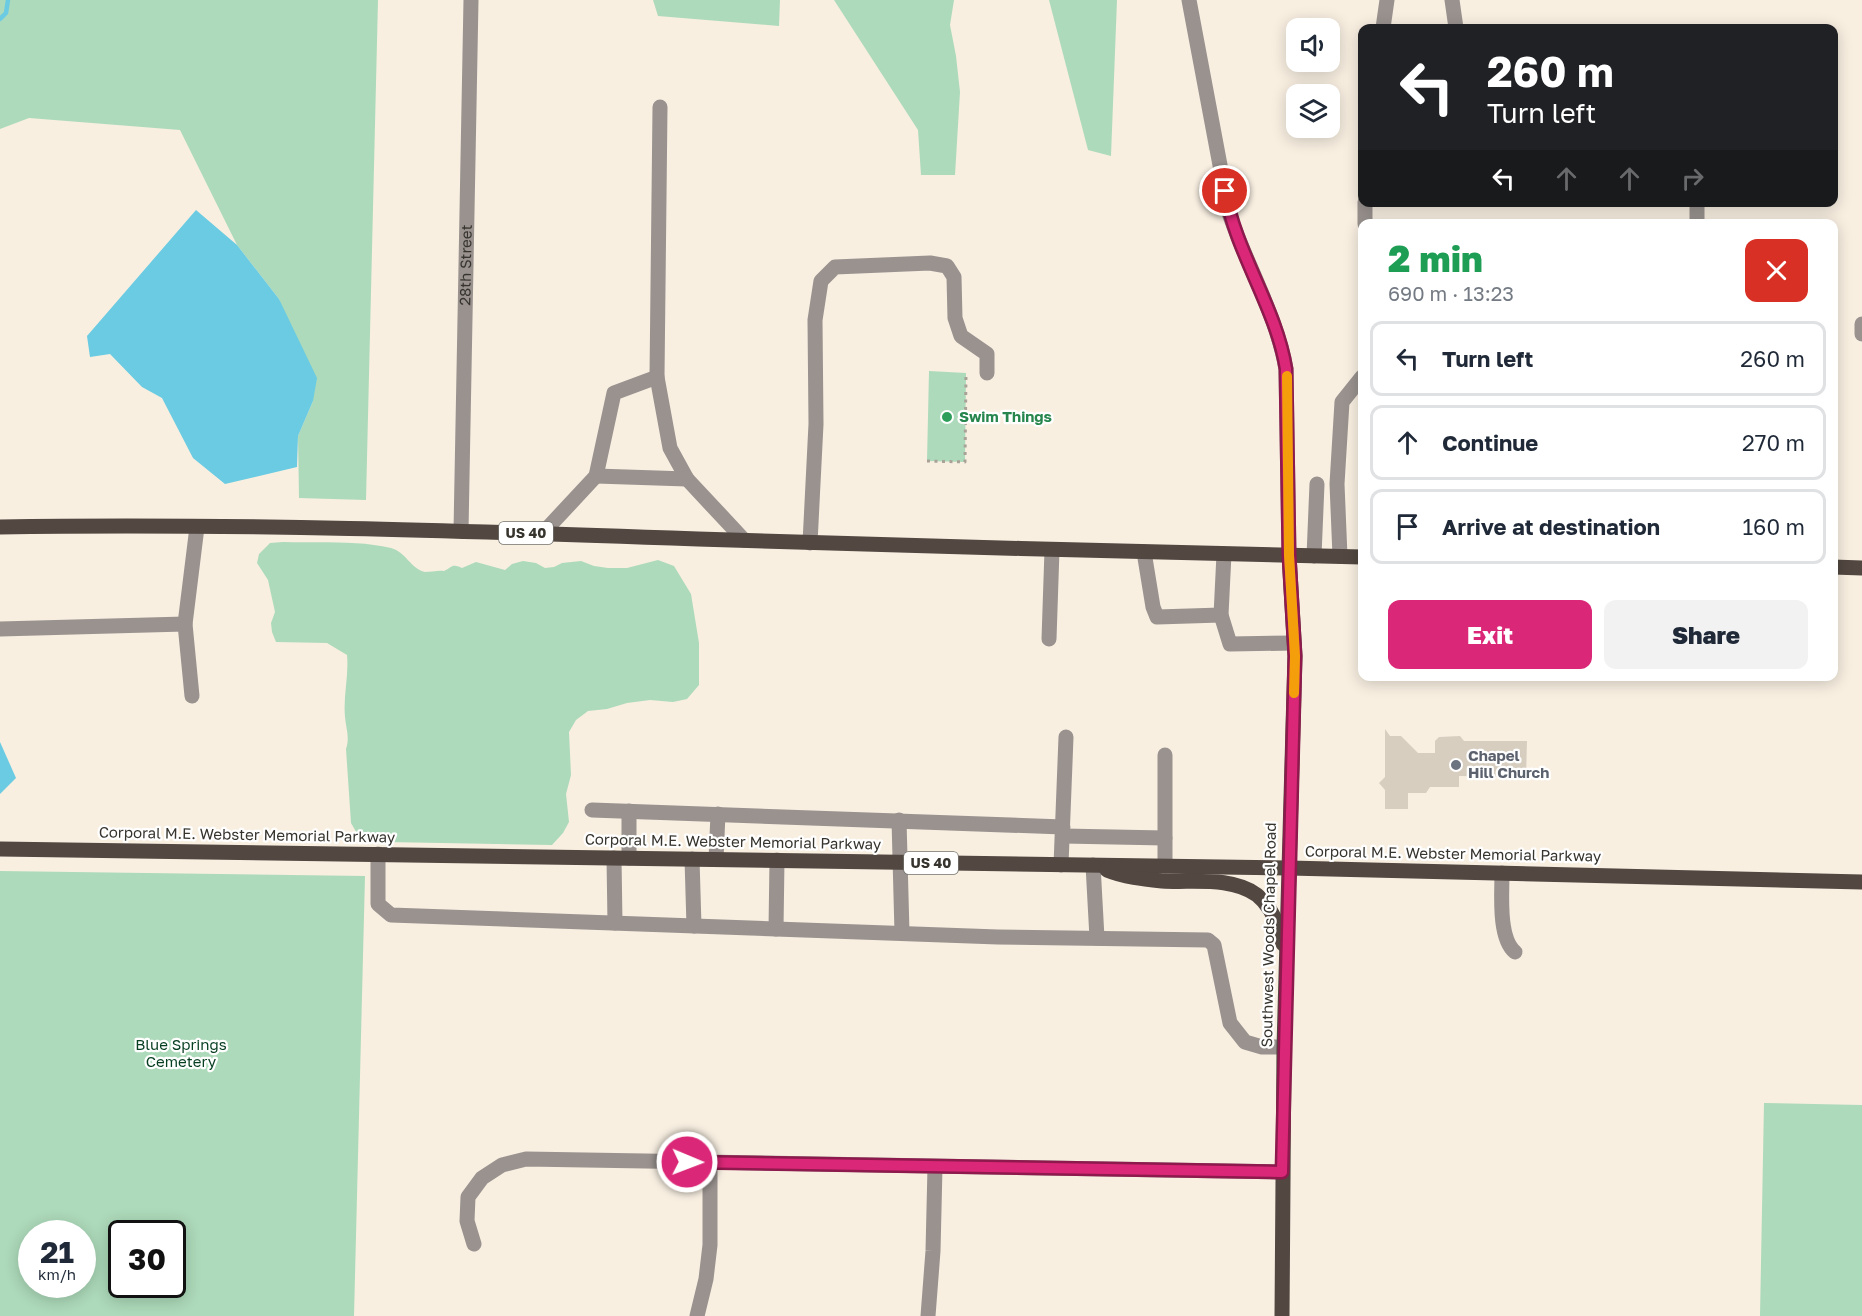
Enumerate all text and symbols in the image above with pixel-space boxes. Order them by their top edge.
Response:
map controls [1286,18,1340,138]
button: sound [1286,18,1340,72]
text: 260 m [1487,46,1614,96]
icon: left [1388,48,1466,126]
button: layers [1286,84,1340,138]
text: Turn left [1487,97,1596,129]
icon: left [1487,162,1520,195]
icon: ahead [1550,162,1583,195]
icon: ahead [1613,162,1646,195]
icon: right [1676,162,1709,195]
pin [1199,165,1250,216]
icon: arrive [1208,174,1241,207]
street label: 28th Street [455,224,475,306]
text: 2 min [1388,237,1483,280]
button: close [1745,239,1808,302]
text: 690 m · 13:23 [1388,281,1514,305]
icon: left [1391,342,1424,375]
text: Turn left [1442,345,1533,372]
text: 260 m [1740,345,1805,372]
place label: Swim Things [959,407,1052,425]
marker: Swim Things [940,410,954,424]
icon: ahead [1391,426,1424,459]
text: Continue [1442,429,1538,456]
text: 270 m [1742,429,1805,456]
icon: arrive [1391,510,1424,543]
text: Arrive at destination [1442,513,1660,540]
text: 160 m [1742,513,1805,540]
road number: US 40 [499,522,553,544]
button: Exit [1388,600,1592,669]
button: Share [1604,600,1808,669]
place label: Chapel Hill Church [1468,746,1549,781]
marker: Chapel Hill Church [1449,758,1463,772]
street label: Corporal M.E. Webster Memorial Parkway [99,822,396,846]
street label: Southwest Woods Chapel Road [1257,822,1279,1048]
street label: Corporal M.E. Webster Memorial Parkway [585,829,882,853]
street label: Corporal M.E. Webster Memorial Parkway [1305,841,1602,865]
road number: US 40 [904,852,958,874]
park label: Blue Springs Cemetery [135,1035,227,1070]
position arrow [655,1130,719,1194]
speed limit sign: 30 [108,1220,186,1298]
text: 21 [40,1234,74,1270]
text: km/h [38,1265,76,1283]

